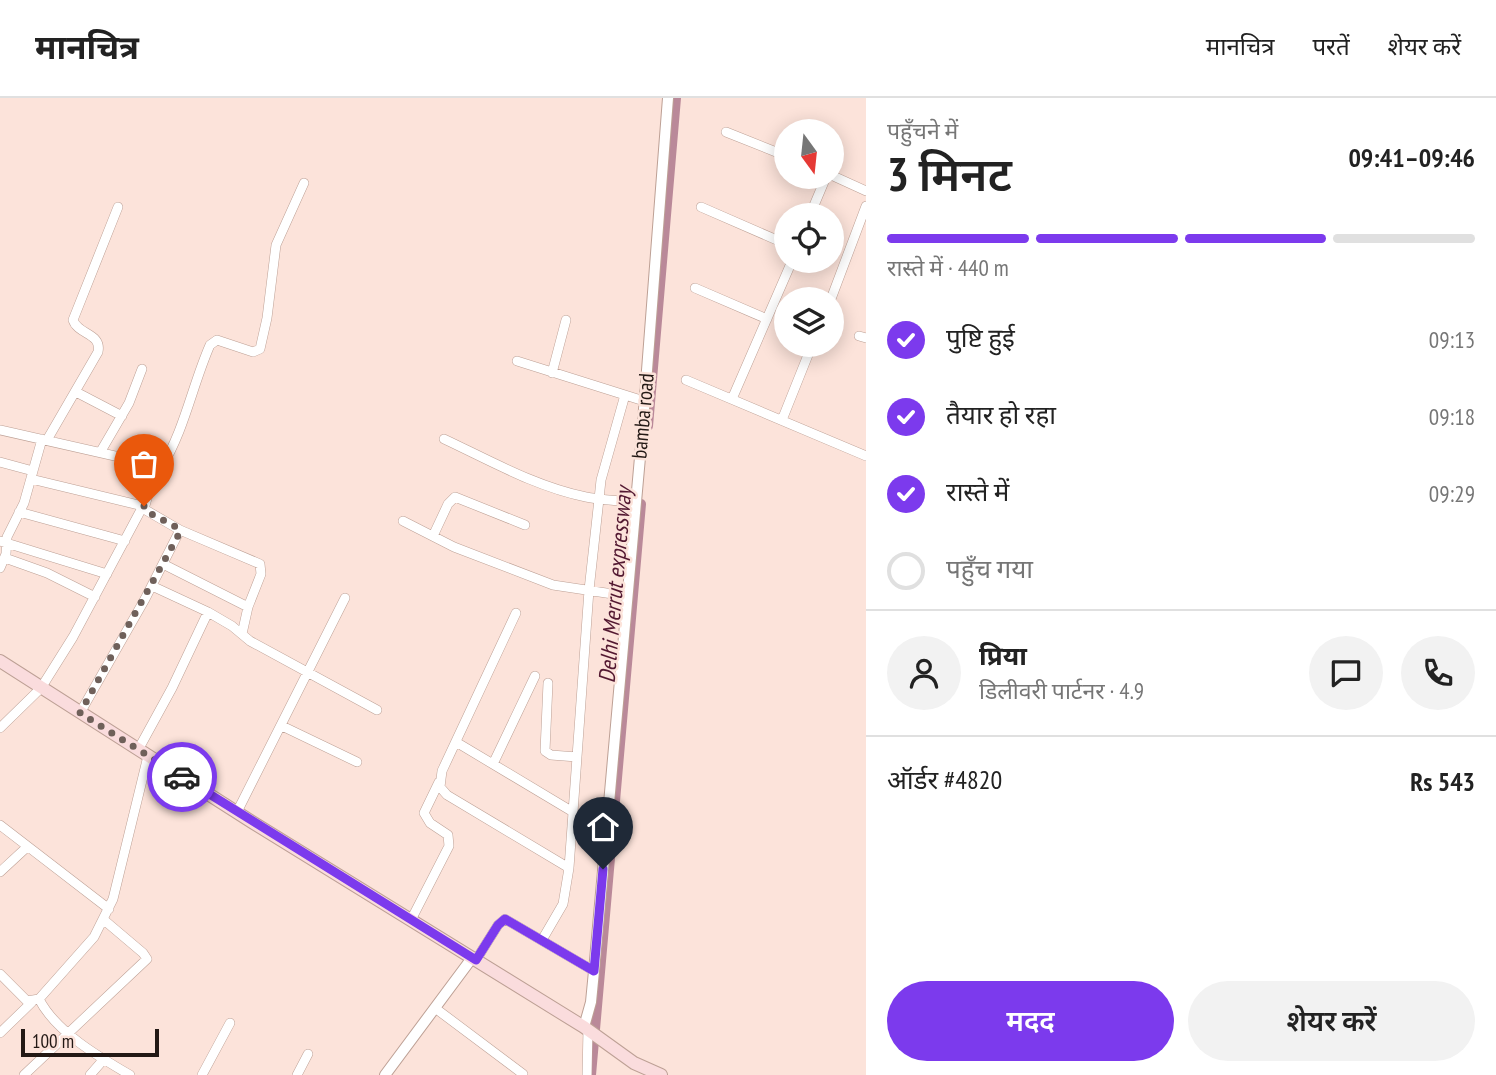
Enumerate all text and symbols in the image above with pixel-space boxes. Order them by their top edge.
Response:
text: मानचित्र [35,25,139,68]
text: मानचित्र [1206,31,1274,62]
text: परतें [1312,31,1350,62]
text: शेयर करें [1388,31,1461,62]
text: पहुँचने में [887,116,958,145]
north arrow [774,119,844,189]
map controls [774,119,844,357]
text: 09:41–09:46 [1348,141,1475,174]
text: 3 मिनट [887,144,1012,204]
button: locate [774,203,844,273]
text: रास्ते में · 440 m [887,253,1009,282]
button: layers [774,287,844,357]
icon: check [887,321,925,359]
text: पुष्टि हुई [946,321,1015,354]
text: 09:13 [1429,325,1475,354]
street label: bamba road [625,372,660,460]
icon: check [887,398,925,436]
text: तैयार हो रहा [946,398,1056,431]
text: 09:18 [1429,402,1475,431]
pin [114,434,174,506]
icon: bag [125,445,163,483]
icon: check [887,475,925,513]
text: रास्ते में [946,475,1009,508]
text: 09:29 [1429,479,1475,508]
water label: Delhi Merrut expressway [592,483,638,684]
text: पहुँच गया [946,552,1033,585]
button: person [887,636,961,710]
button: chat [1309,636,1383,710]
button: phone [1401,636,1475,710]
text: प्रिया [979,639,1027,672]
text: डिलीवरी पार्टनर · 4.9 [979,676,1144,705]
courier [147,742,217,812]
icon: car [163,758,201,796]
text: ऑर्डर #4820 [887,763,1002,796]
text: Rs 543 [1410,765,1475,798]
pin [573,797,633,869]
icon: home [584,808,622,846]
button: मदद [887,981,1174,1061]
button: शेयर करें [1188,981,1475,1061]
scale bar [21,1026,159,1058]
text: 100 m [32,1029,74,1053]

